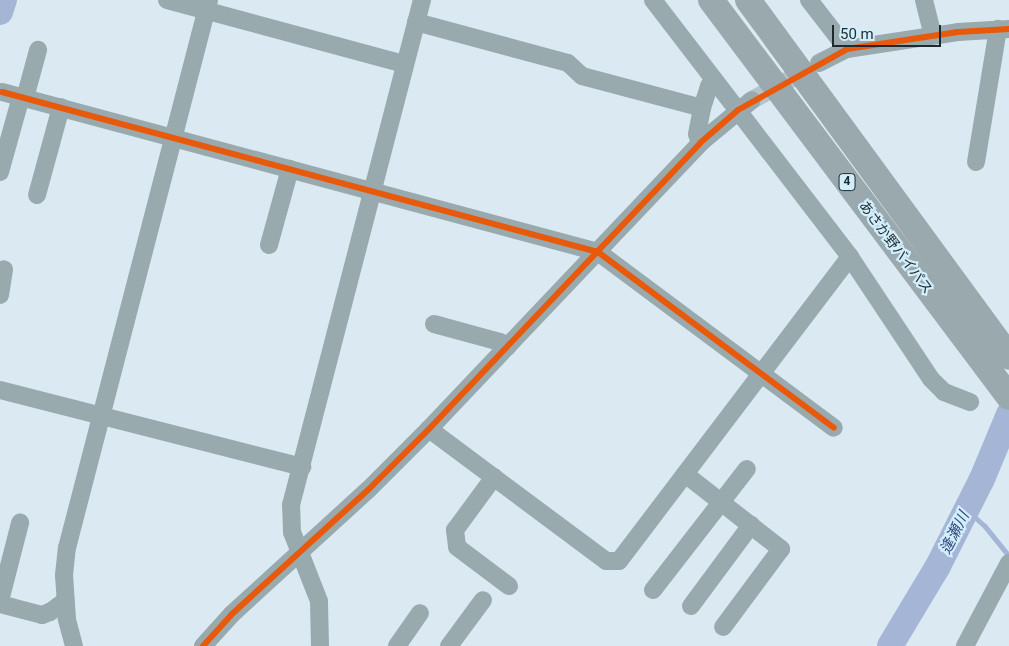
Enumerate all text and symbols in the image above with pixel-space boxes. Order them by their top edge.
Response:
scale bar [834,15,943,47]
text: 50 m [840,25,874,43]
road number: 4 [838,172,856,192]
street label: あさか野バイパス [856,197,936,297]
water label: 逢瀬川 [937,509,973,557]

